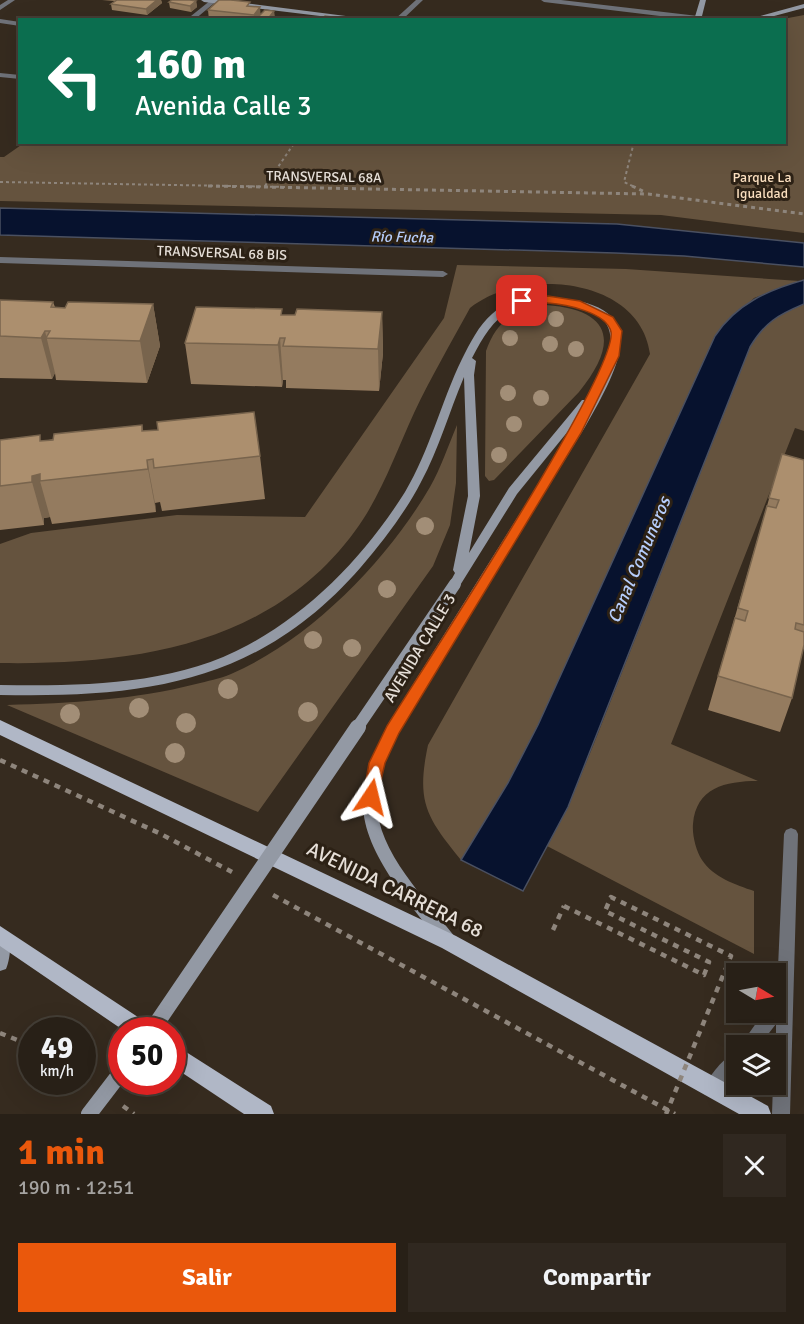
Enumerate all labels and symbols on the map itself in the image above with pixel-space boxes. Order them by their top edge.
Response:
street label: TRANSVERSAL 68A [266,167,382,187]
park label: Parque La Igualdad [732,169,792,202]
water label: Río Fucha [371,227,434,247]
street label: TRANSVERSAL 68 BIS [157,242,288,264]
pin [496,275,547,326]
water label: Canal Comuneros [603,492,676,626]
street label: AVENIDA CALLE 3 [380,590,460,706]
position arrow [339,765,403,829]
street label: AVENIDA CARRERA 68 [303,837,487,943]
north arrow [726,963,786,1023]
speed limit sign: 50 [108,1017,186,1095]

